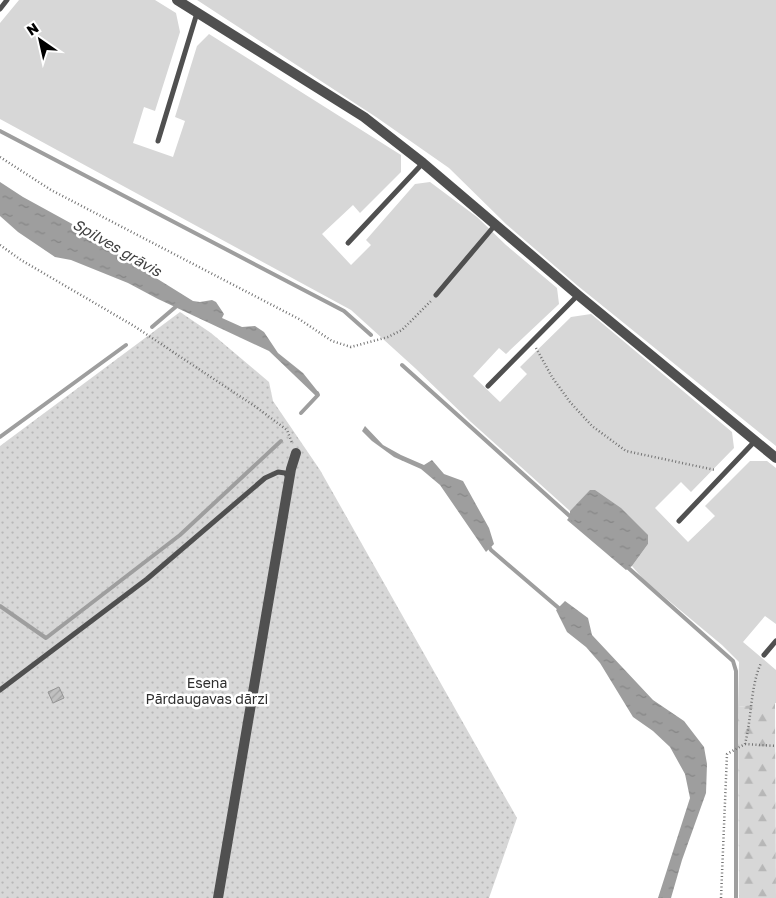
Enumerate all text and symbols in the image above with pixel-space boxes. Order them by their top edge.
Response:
north arrow [15,15,65,65]
text: N [23,19,42,39]
water label: Spilves grāvis [69,215,166,281]
park label: Esena Pārdaugavas dārzi [146,674,268,707]

